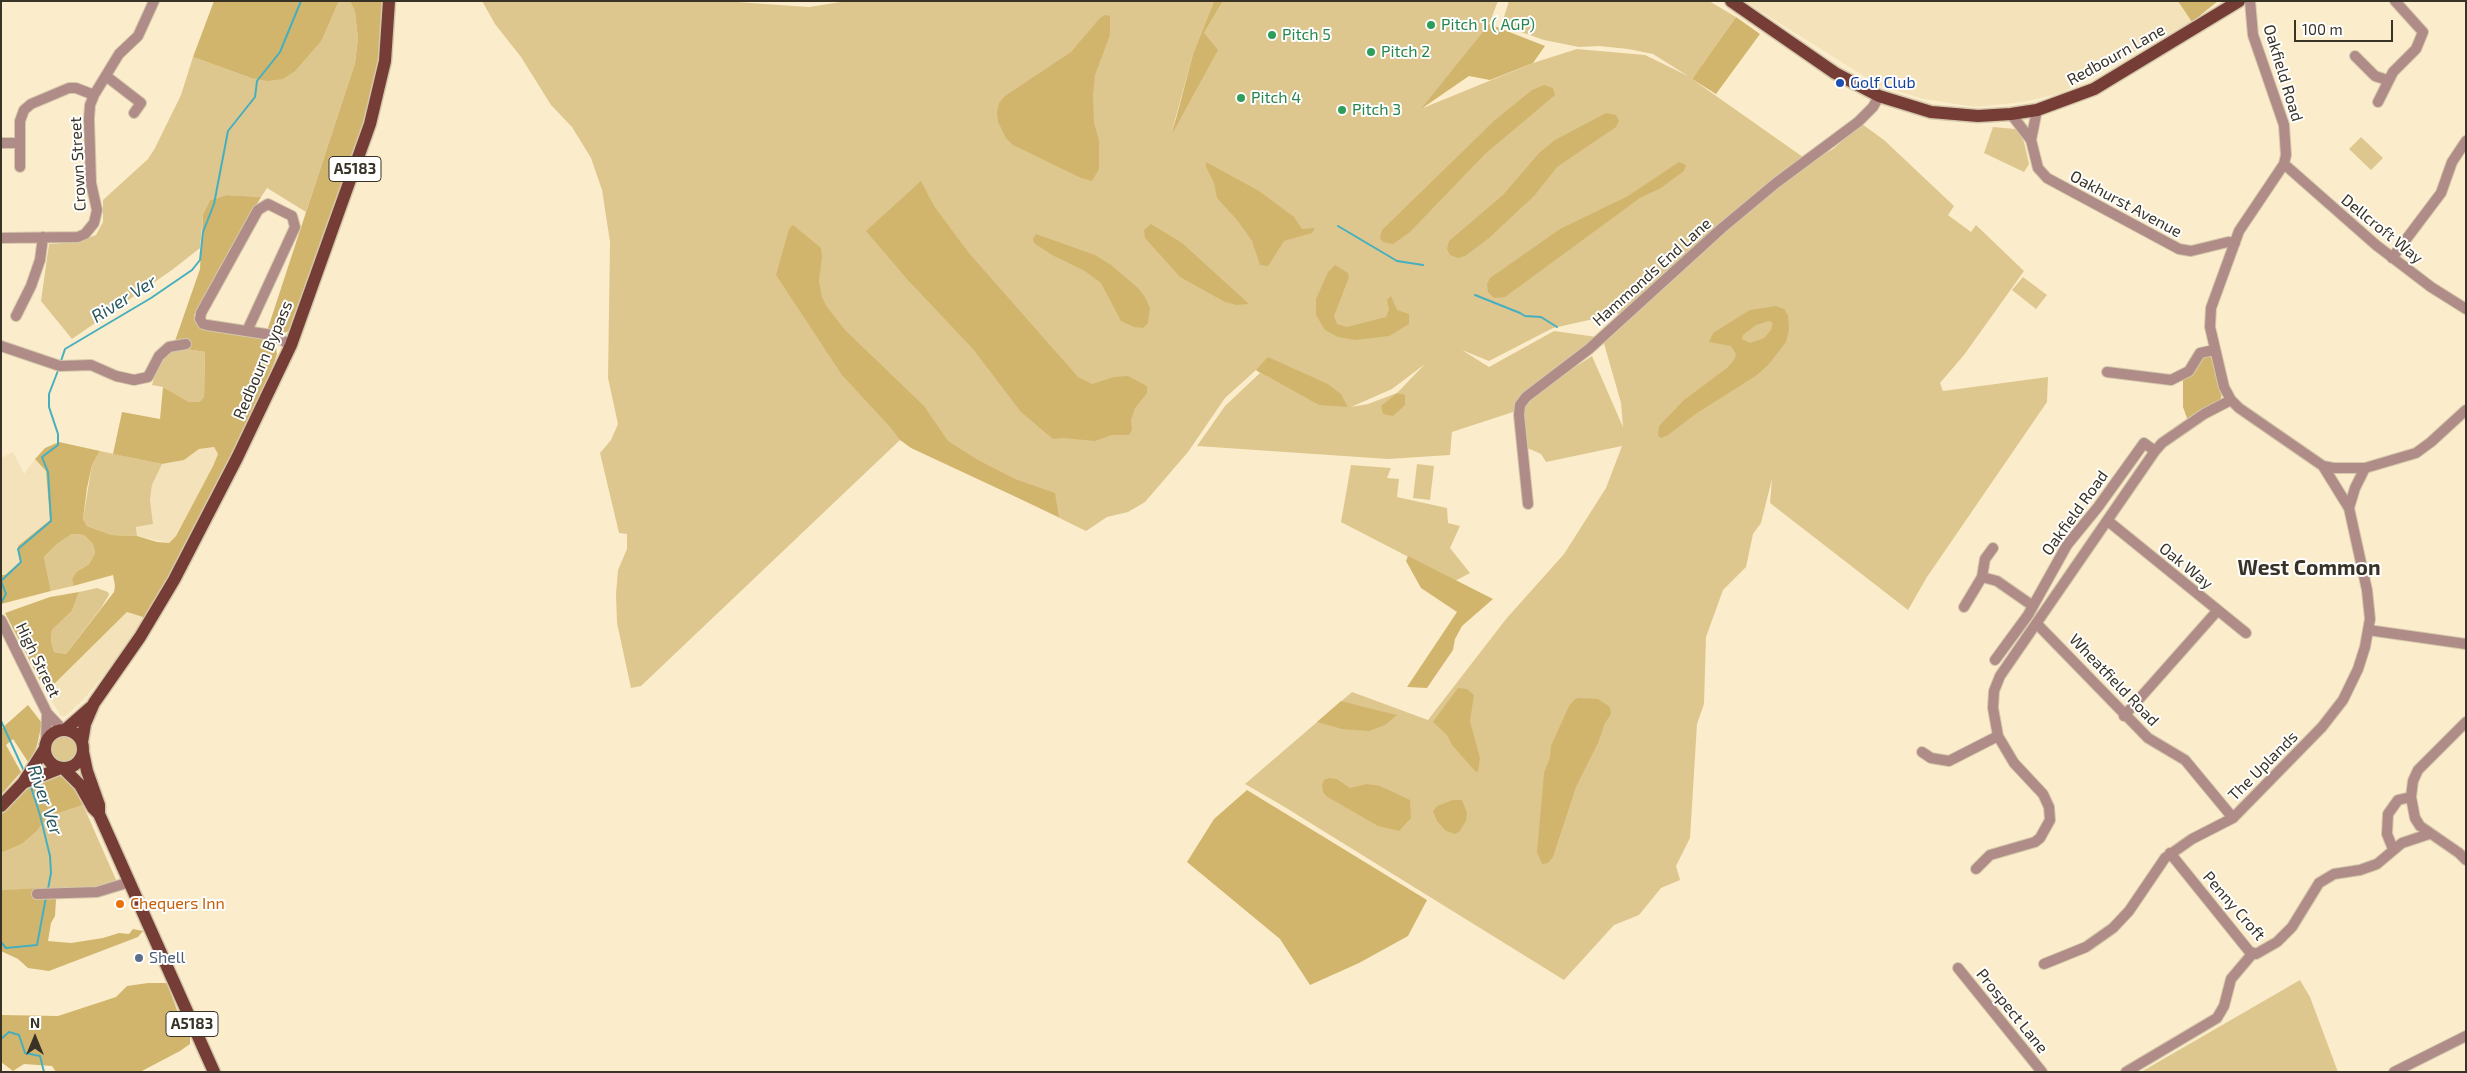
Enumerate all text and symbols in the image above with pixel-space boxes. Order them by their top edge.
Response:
scale bar [2297,10,2396,42]
place label: Pitch 1 ( AGP) [1441,15,1535,35]
marker: Pitch 1 ( AGP) [1425,19,1437,31]
street label: Redbourn Lane [2064,20,2168,90]
text: 100 m [2302,20,2343,38]
street label: Oakfield Road [2259,22,2307,124]
place label: Pitch 5 [1282,25,1331,45]
marker: Pitch 5 [1266,29,1278,41]
place label: Pitch 2 [1381,42,1430,62]
marker: Pitch 2 [1365,46,1377,58]
place label: Golf Club [1850,73,1916,93]
marker: Golf Club [1834,77,1846,89]
place label: Pitch 4 [1251,88,1301,108]
marker: Pitch 4 [1235,92,1247,104]
place label: Pitch 3 [1352,100,1401,120]
marker: Pitch 3 [1336,104,1348,116]
street label: Crown Street [66,116,90,212]
road number: A5183 [329,156,381,182]
street label: Oakhurst Avenue [2067,166,2185,242]
street label: Dellcroft Way [2337,190,2427,268]
street label: Hammonds End Lane [1589,214,1715,330]
water label: River Ver [87,270,161,328]
street label: Redbourn Bypass [229,298,297,422]
street label: Oakfield Road [2038,467,2112,559]
street label: Oak Way [2155,539,2217,593]
district label: West Common [2237,555,2381,581]
street label: High Street [12,619,64,701]
street label: Wheatfield Road [2065,630,2163,730]
street label: The Uplands [2224,727,2302,805]
water label: River Ver [23,762,67,838]
street label: Penny Croft [2199,868,2269,944]
place label: Chequers Inn [130,894,225,914]
marker: Chequers Inn [114,898,126,910]
place label: Shell [149,948,185,968]
marker: Shell [133,952,145,964]
street label: Prospect Lane [1972,965,2052,1057]
road number: A5183 [166,1012,218,1036]
north arrow [10,1013,60,1063]
text: N [30,1014,40,1031]

